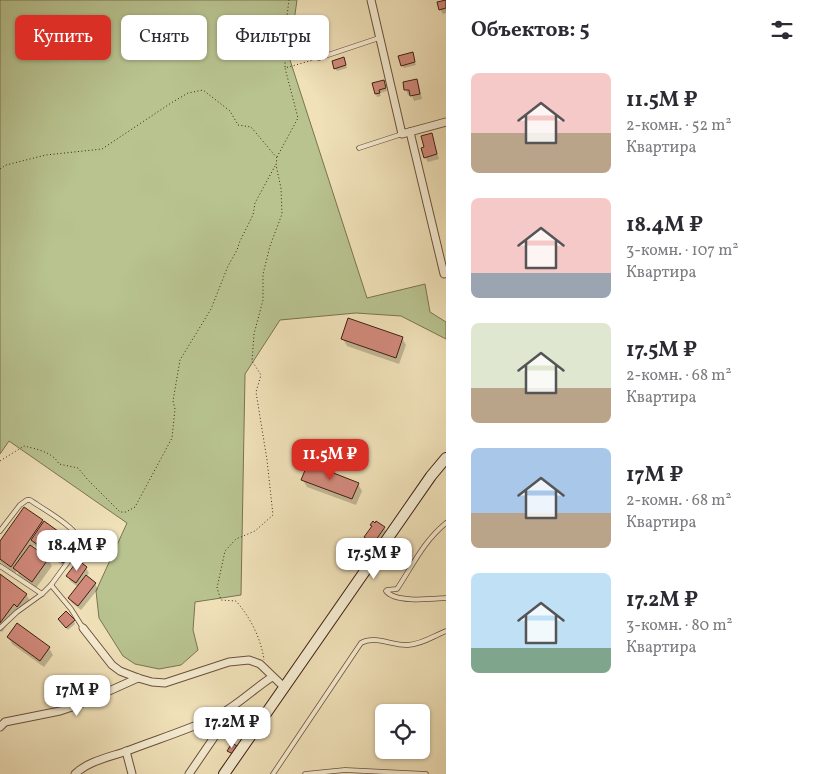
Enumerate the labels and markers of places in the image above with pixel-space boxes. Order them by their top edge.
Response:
pin: 11.5M ₽ [284,438,376,481]
pin: 18.4M ₽ [31,530,123,572]
pin: 17.5M ₽ [328,538,420,580]
pin: 17M ₽ [42,674,112,717]
pin: 17.2M ₽ [186,706,278,749]

